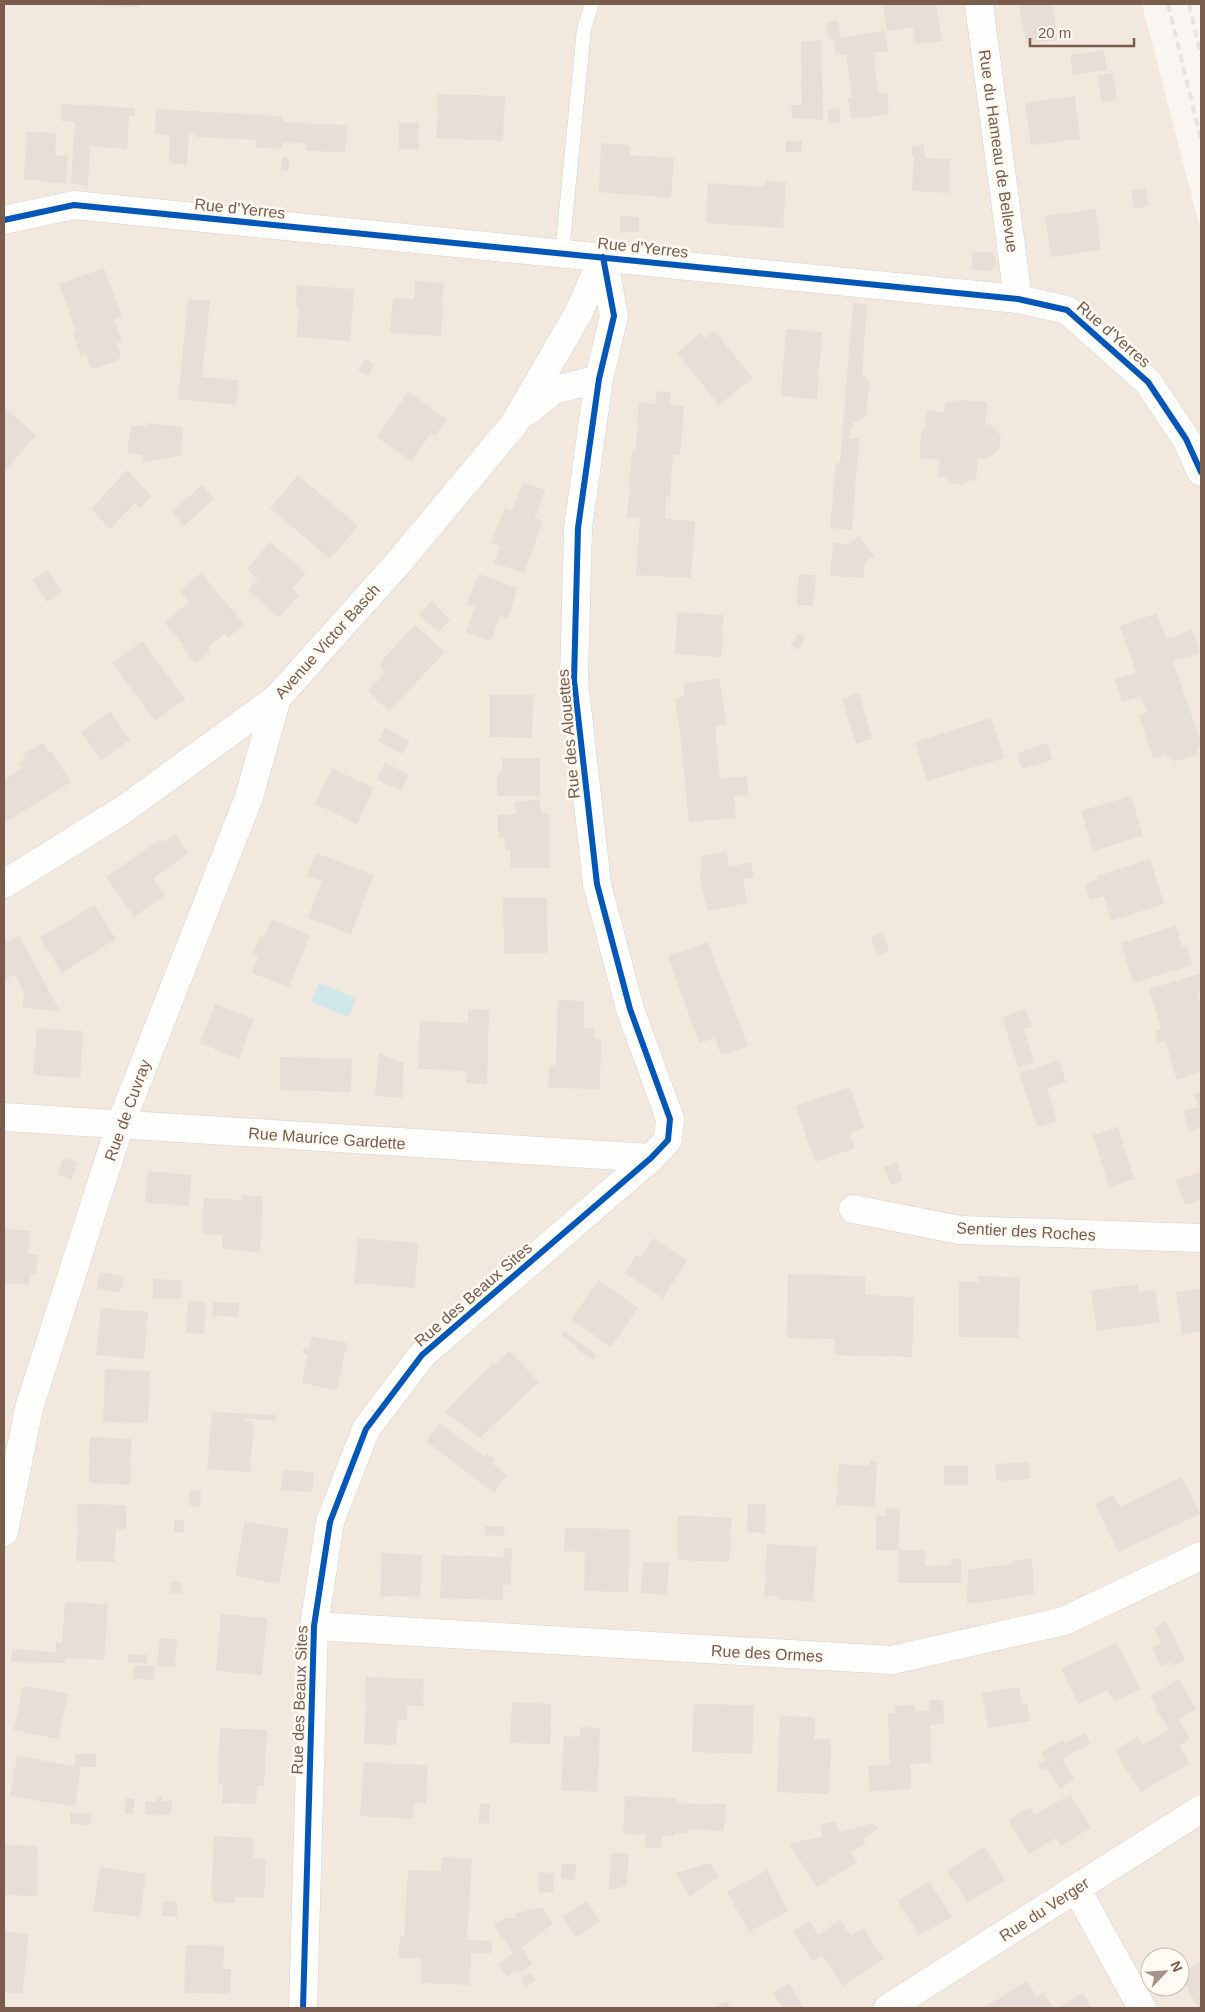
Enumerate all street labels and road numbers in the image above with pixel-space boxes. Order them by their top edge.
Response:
street label: Rue du Hameau de Bellevue [976,49,1021,254]
street label: Rue d'Yerres [194,195,286,222]
street label: Rue d'Yerres [597,234,689,261]
street label: Rue d'Yerres [1074,298,1154,371]
street label: Avenue Victor Basch [272,581,383,702]
street label: Rue des Alouettes [554,669,583,799]
street label: Rue de Cuvray [101,1057,154,1163]
street label: Rue Maurice Gardette [248,1125,406,1152]
street label: Sentier des Roches [956,1219,1096,1244]
street label: Rue des Beaux Sites [411,1239,535,1350]
street label: Rue des Beaux Sites [288,1625,311,1775]
street label: Rue des Ormes [711,1642,823,1665]
street label: Rue du Verger [996,1874,1093,1945]

